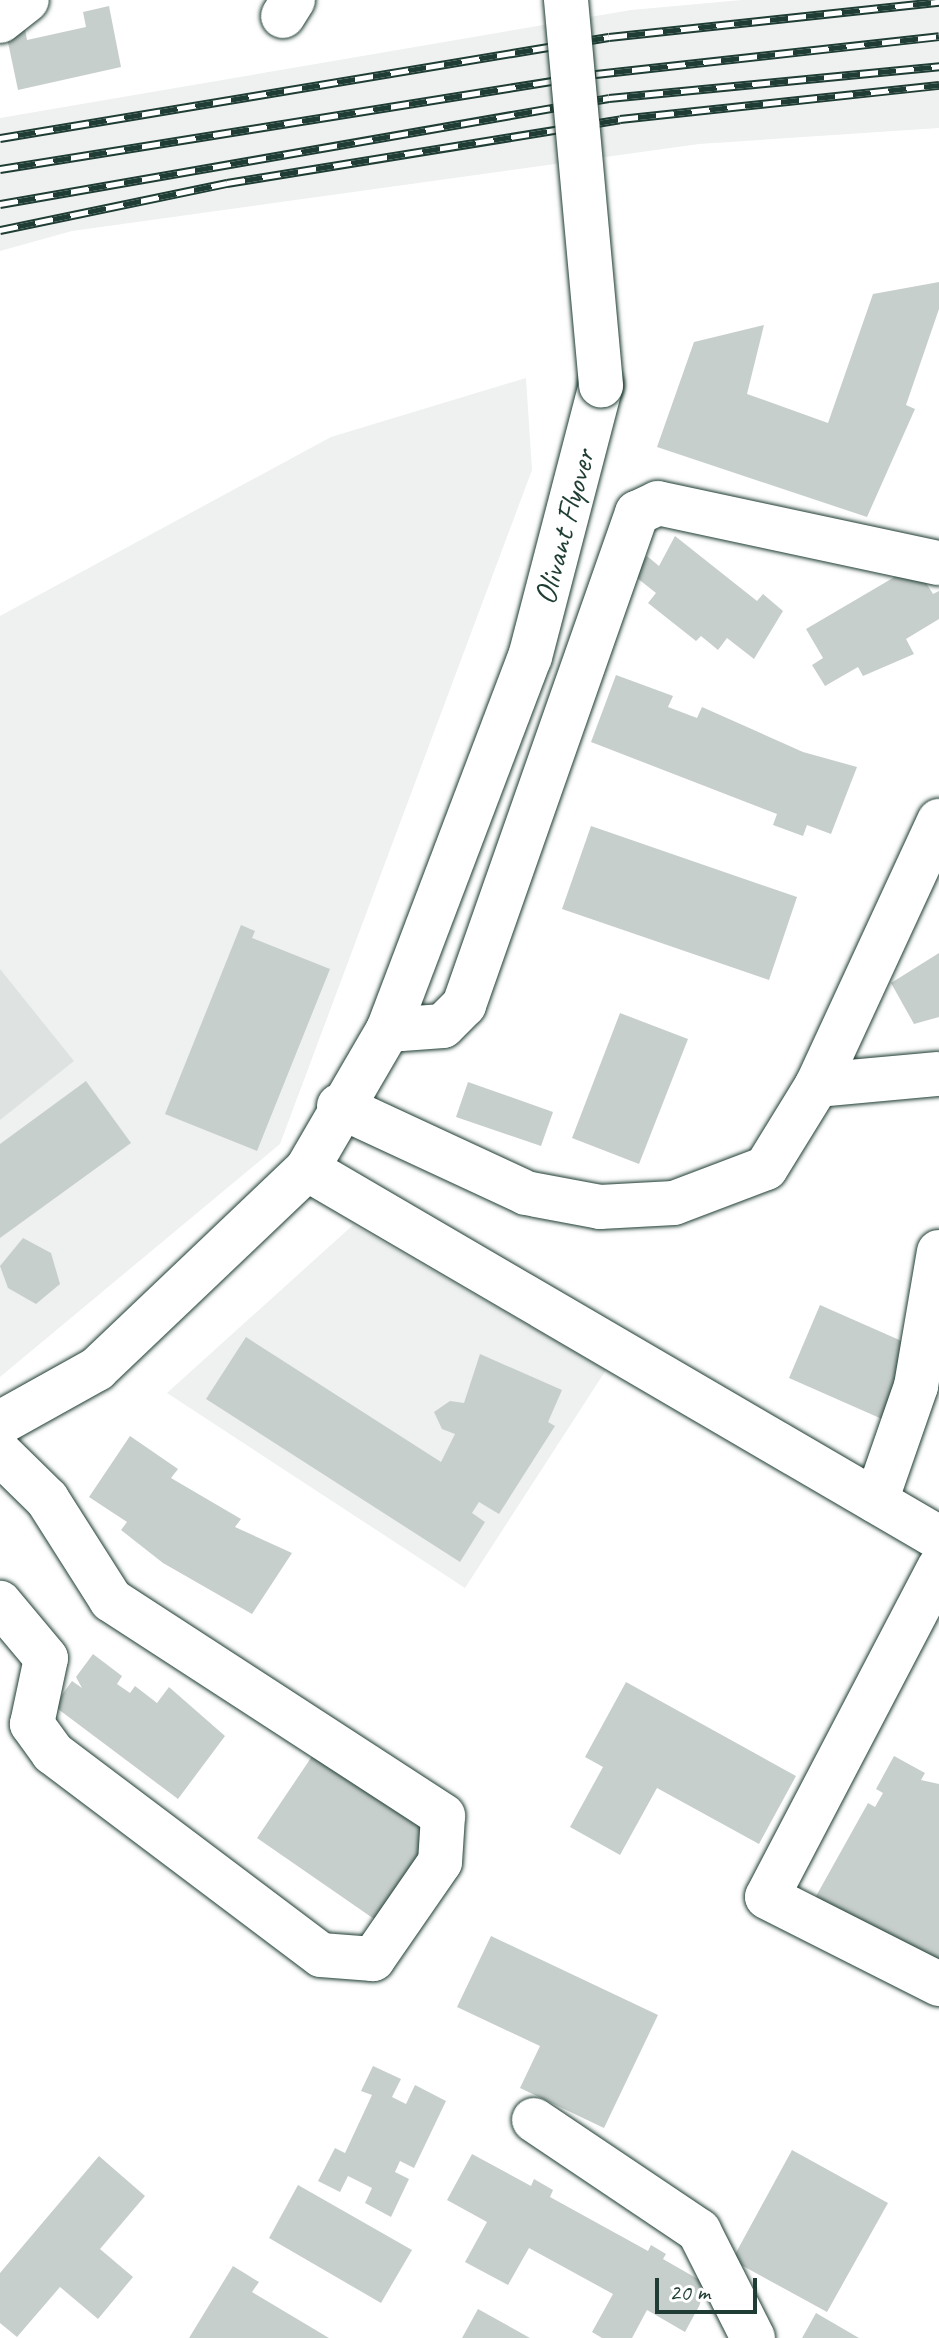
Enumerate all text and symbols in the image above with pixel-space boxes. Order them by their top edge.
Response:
street label: Olivant Flyover [526,445,604,609]
scale bar [659,2262,761,2312]
text: 20 m [669,2277,710,2307]

